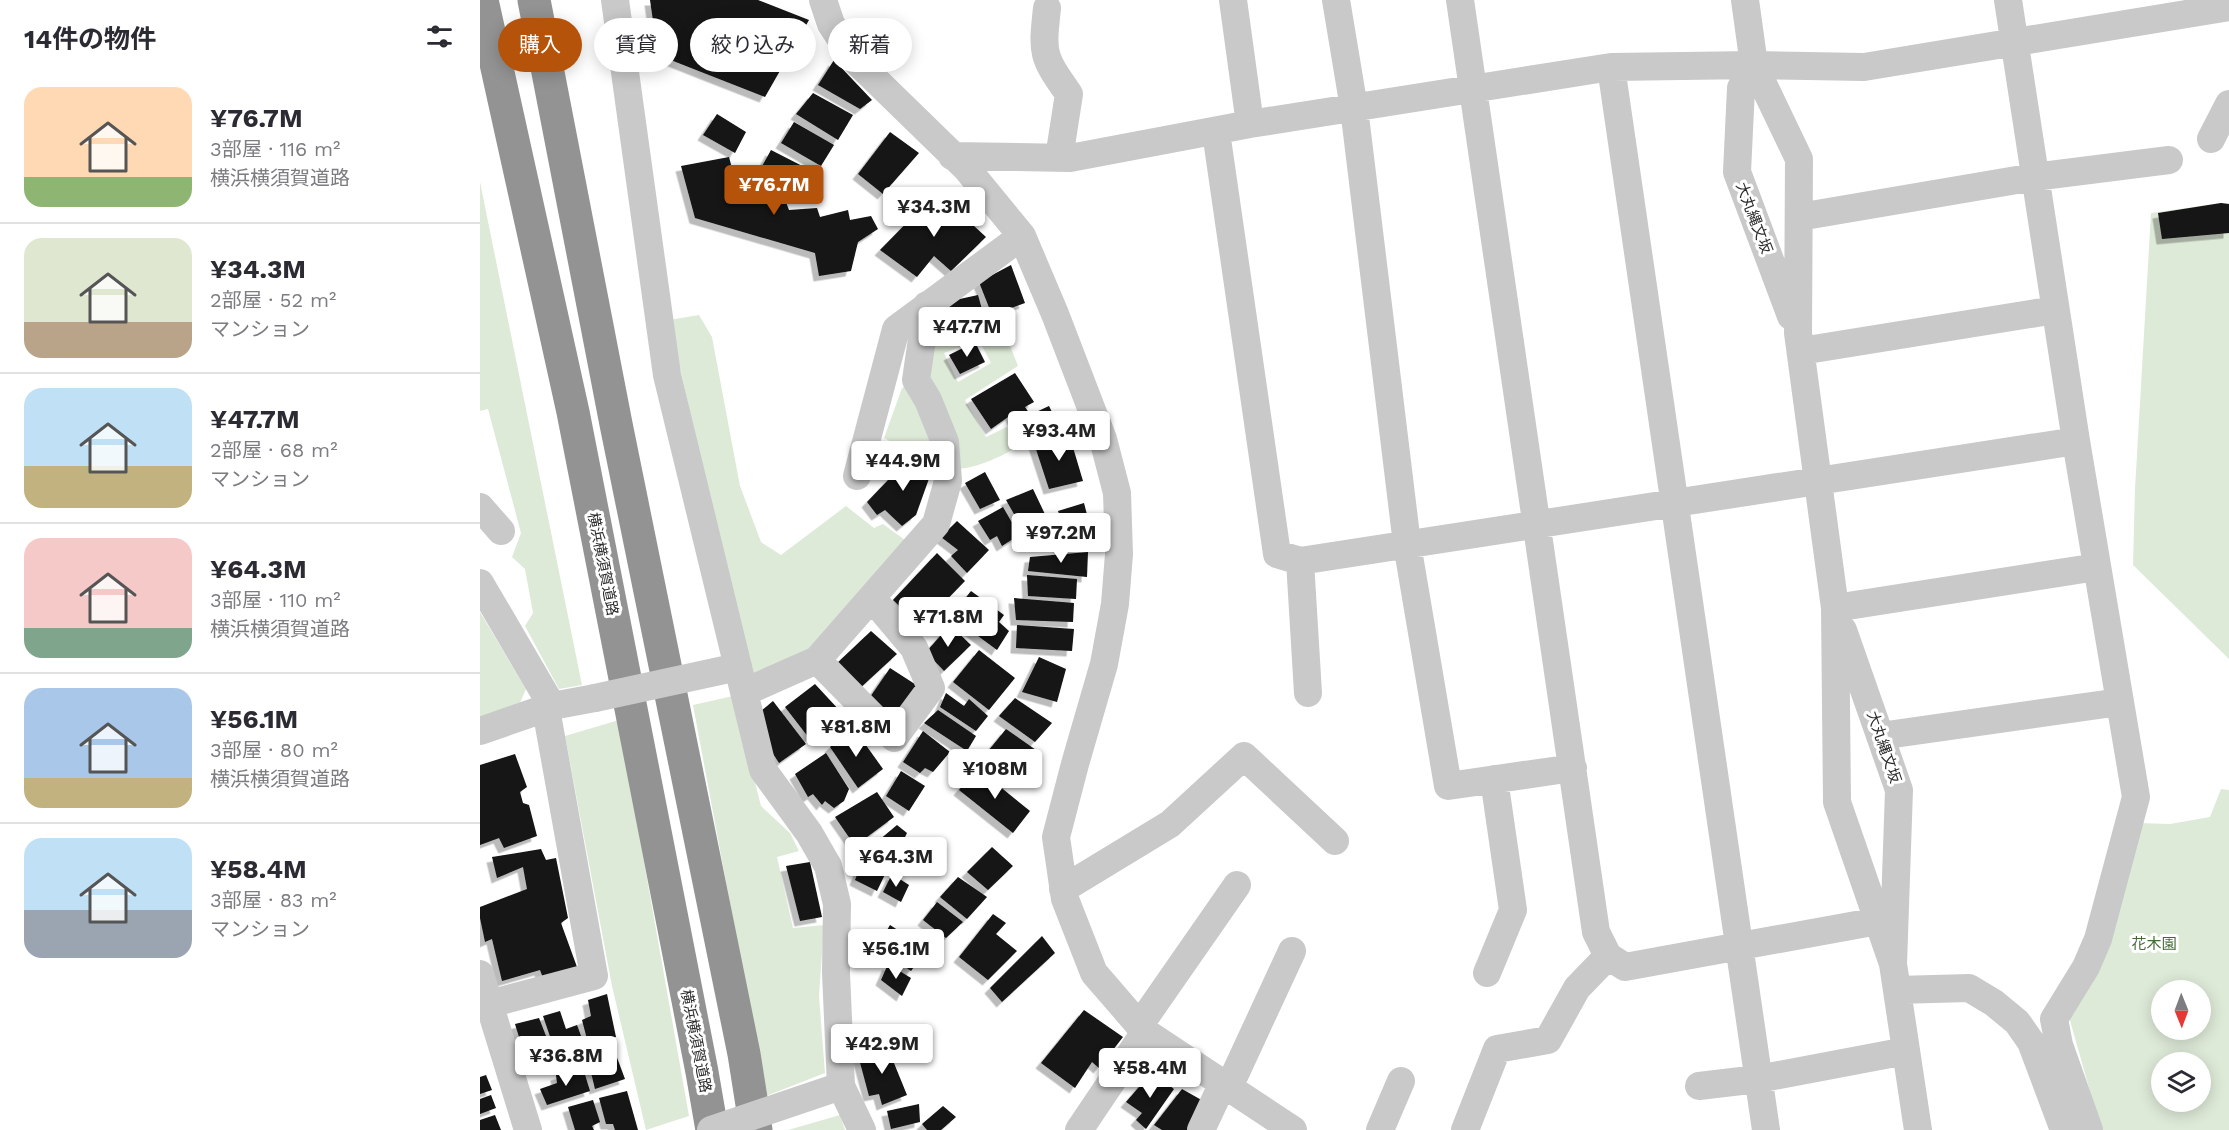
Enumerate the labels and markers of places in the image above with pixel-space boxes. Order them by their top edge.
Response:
pin: ¥76.7M [725,165,823,216]
pin: ¥34.3M [885,187,983,238]
pin: ¥47.7M [918,307,1016,358]
pin: ¥93.4M [1010,411,1108,462]
pin: ¥44.9M [854,441,952,492]
pin: ¥97.2M [1012,513,1110,564]
pin: ¥71.8M [899,597,997,648]
pin: ¥81.8M [807,707,905,758]
pin: ¥108M [953,749,1037,800]
pin: ¥64.3M [847,837,945,888]
pin: ¥56.1M [847,929,945,980]
pin: ¥42.9M [833,1024,931,1075]
pin: ¥36.8M [517,1036,615,1087]
pin: ¥58.4M [1101,1048,1199,1099]

